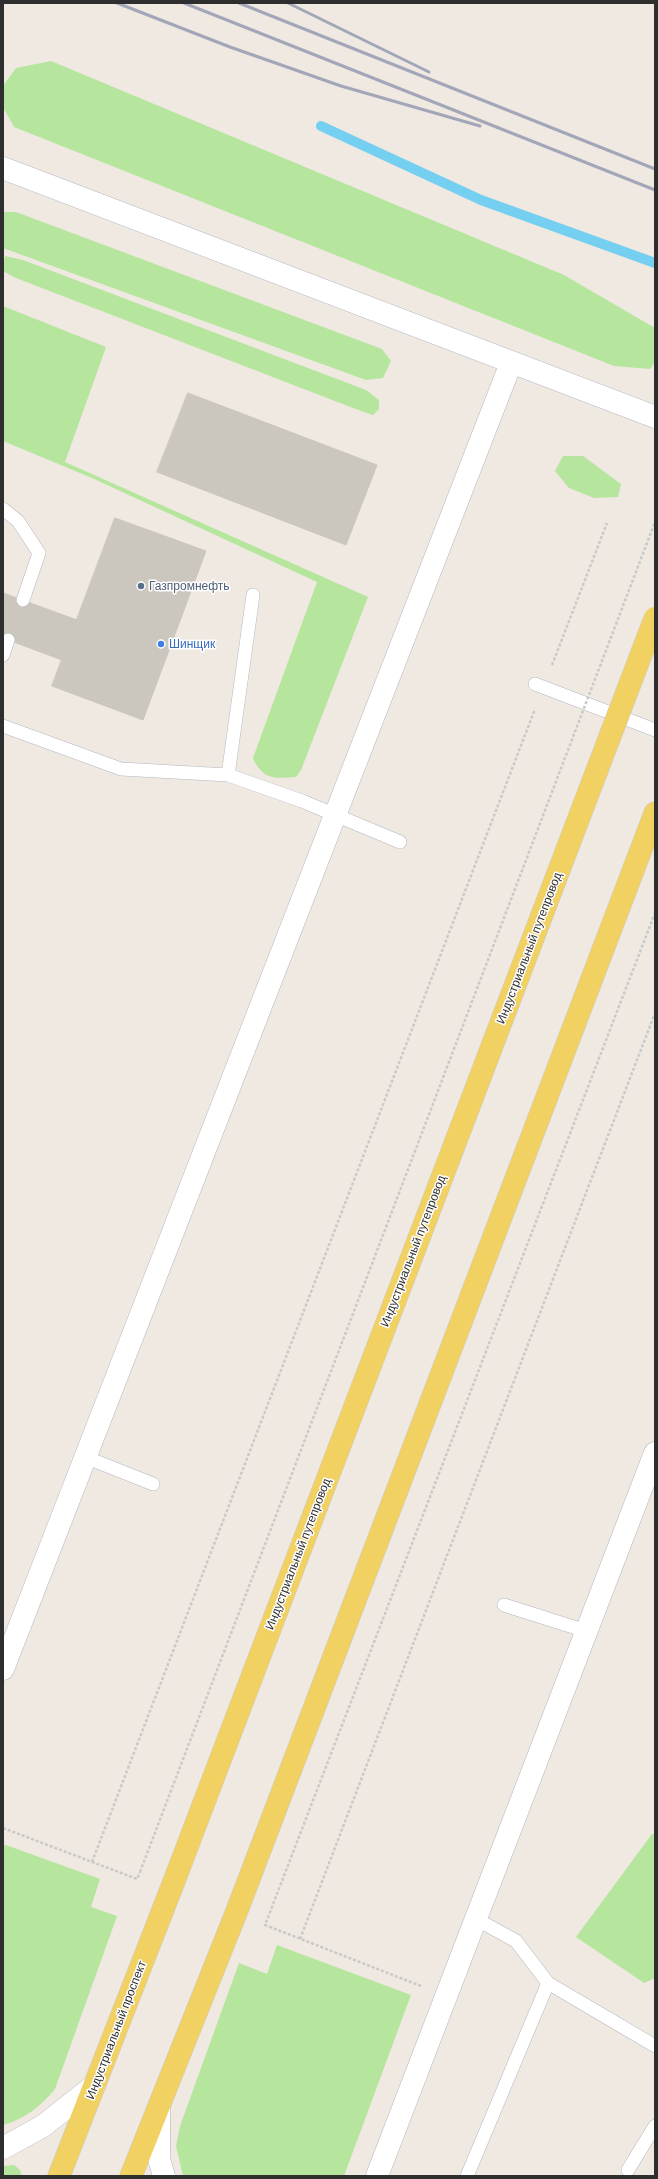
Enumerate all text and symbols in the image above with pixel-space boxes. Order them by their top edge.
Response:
place label: Газпромнефть [149,579,230,593]
marker: Газпромнефть [136,581,146,591]
place label: Шинщик [169,637,215,651]
marker: Шинщик [156,639,166,649]
street label: Индустриальный путепровод [493,870,565,1026]
street label: Индустриальный путепровод [377,1173,449,1329]
street label: Индустриальный путепровод [262,1476,334,1632]
street label: Индустриальный проспект [83,1959,149,2101]

